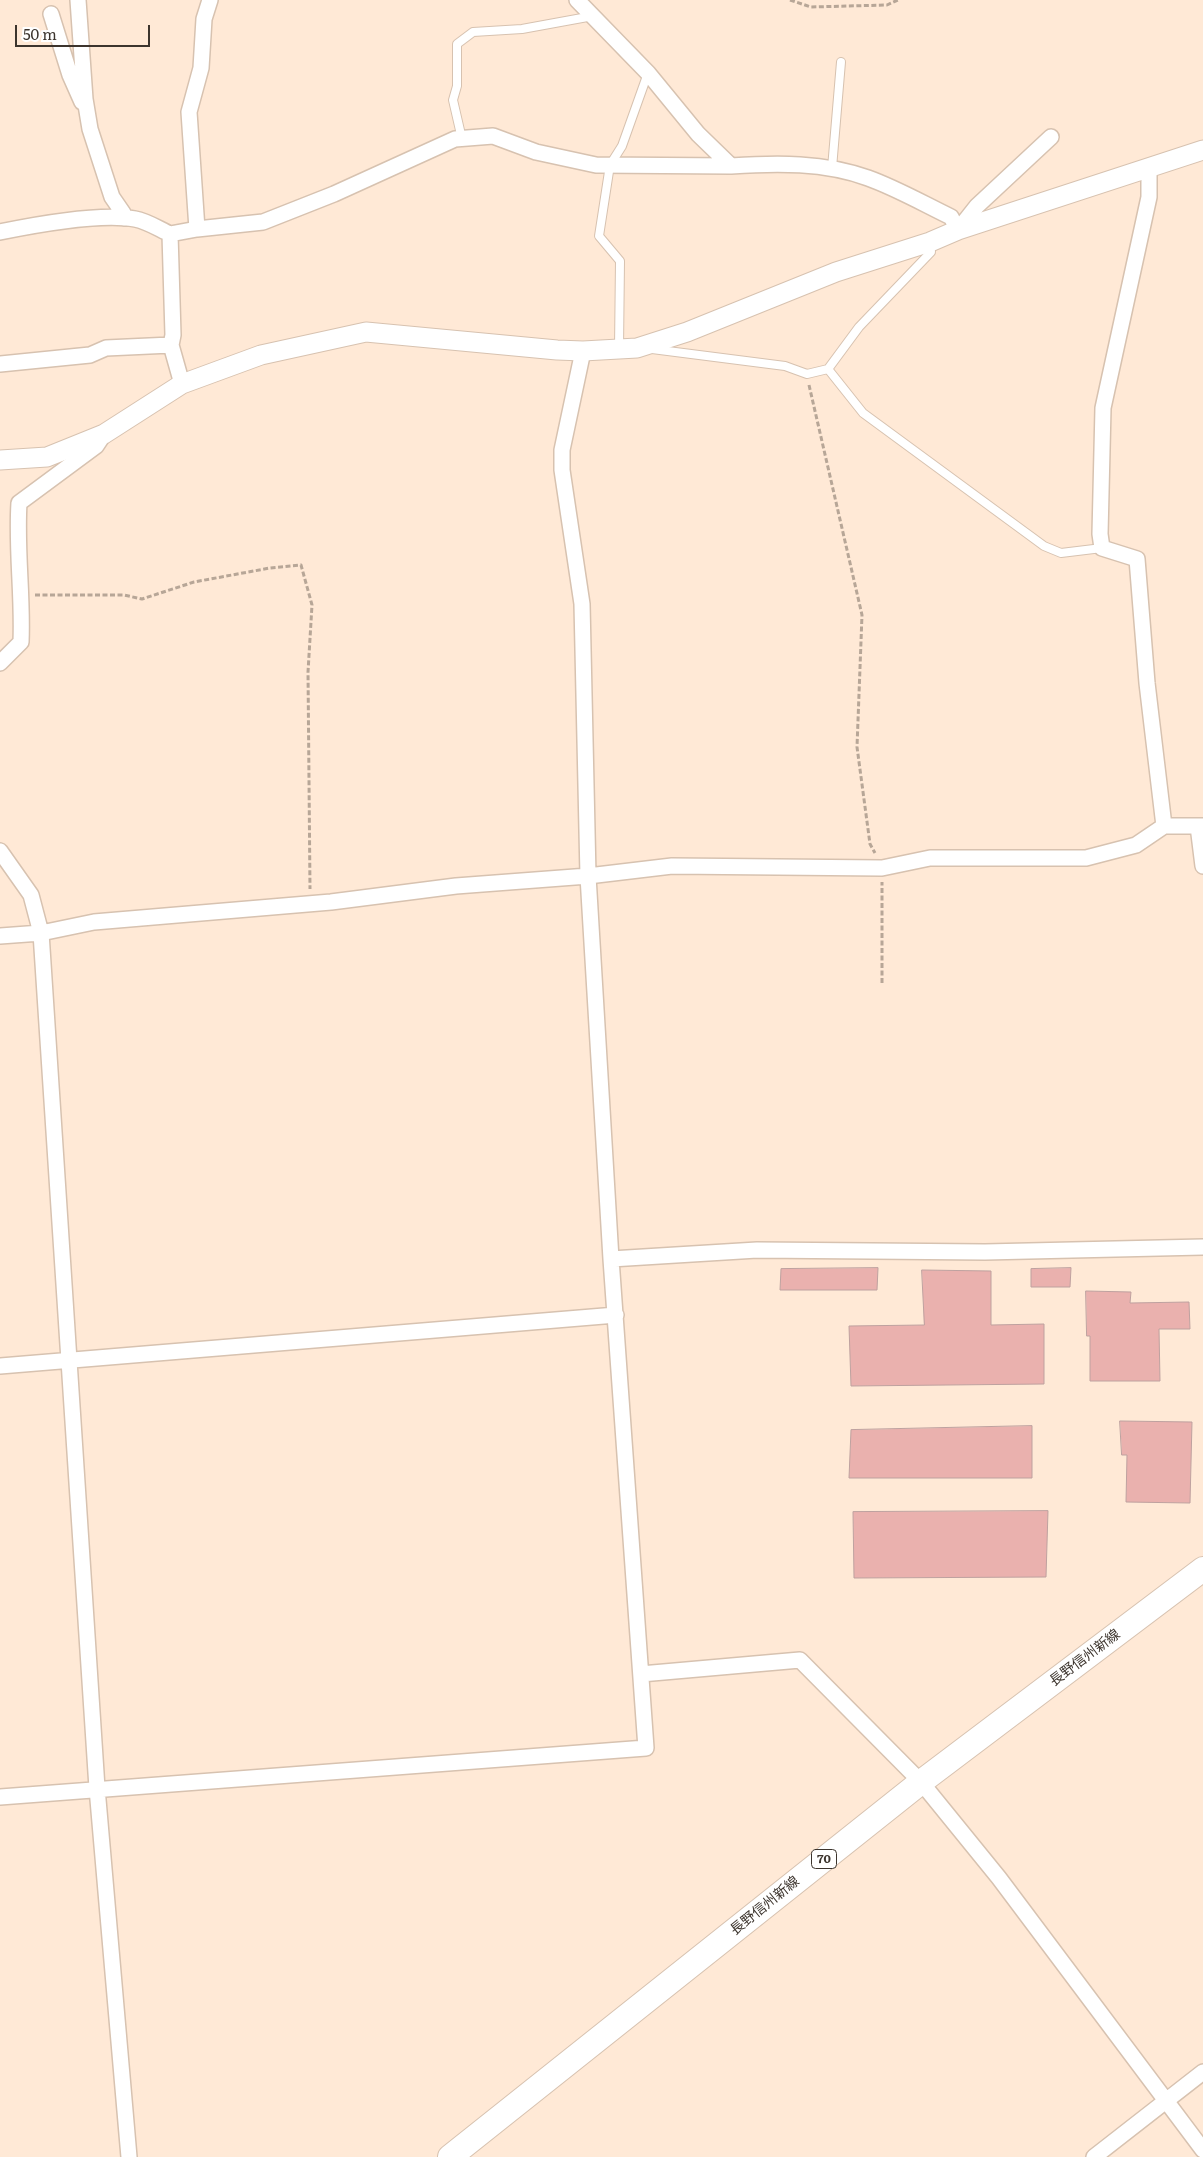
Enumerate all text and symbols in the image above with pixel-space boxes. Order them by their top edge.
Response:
scale bar [18,15,152,47]
text: 50 m [23,22,57,45]
street label: 長野信州新線 [1046,1626,1124,1690]
road number: 70 [812,1850,836,1868]
street label: 長野信州新線 [727,1873,803,1939]

